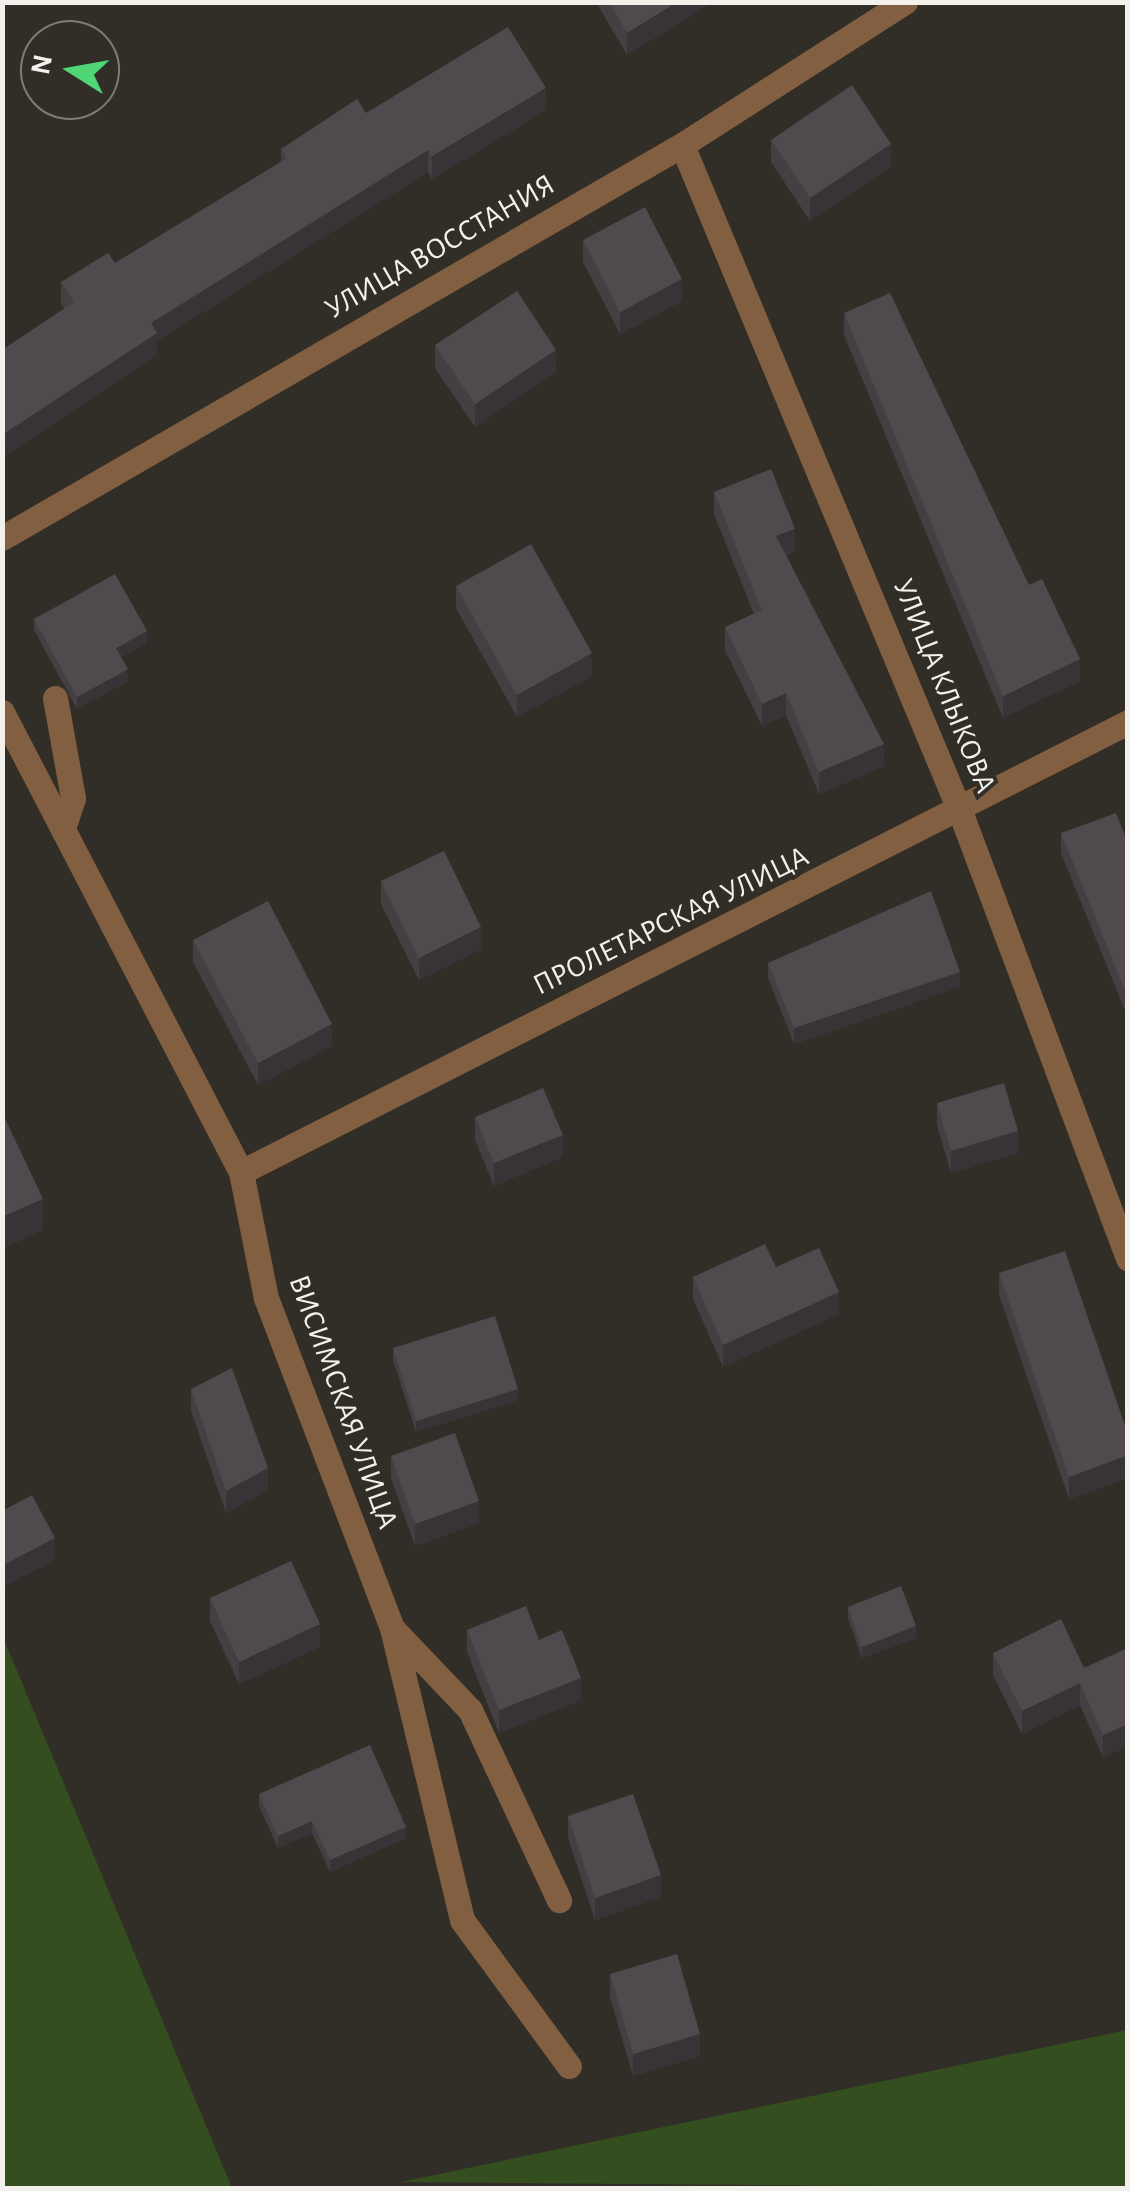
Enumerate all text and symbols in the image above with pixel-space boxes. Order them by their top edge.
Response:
north arrow [20,20,120,120]
text: N [27,52,58,77]
street label: УЛИЦА ВОССТАНИЯ [319,167,561,327]
street label: УЛИЦА КЛЫКОВА [885,574,1003,798]
street label: ПРОЛЕТАРСКАЯ УЛИЦА [527,839,815,1003]
street label: ВИСИМСКАЯ УЛИЦА [280,1270,406,1534]

